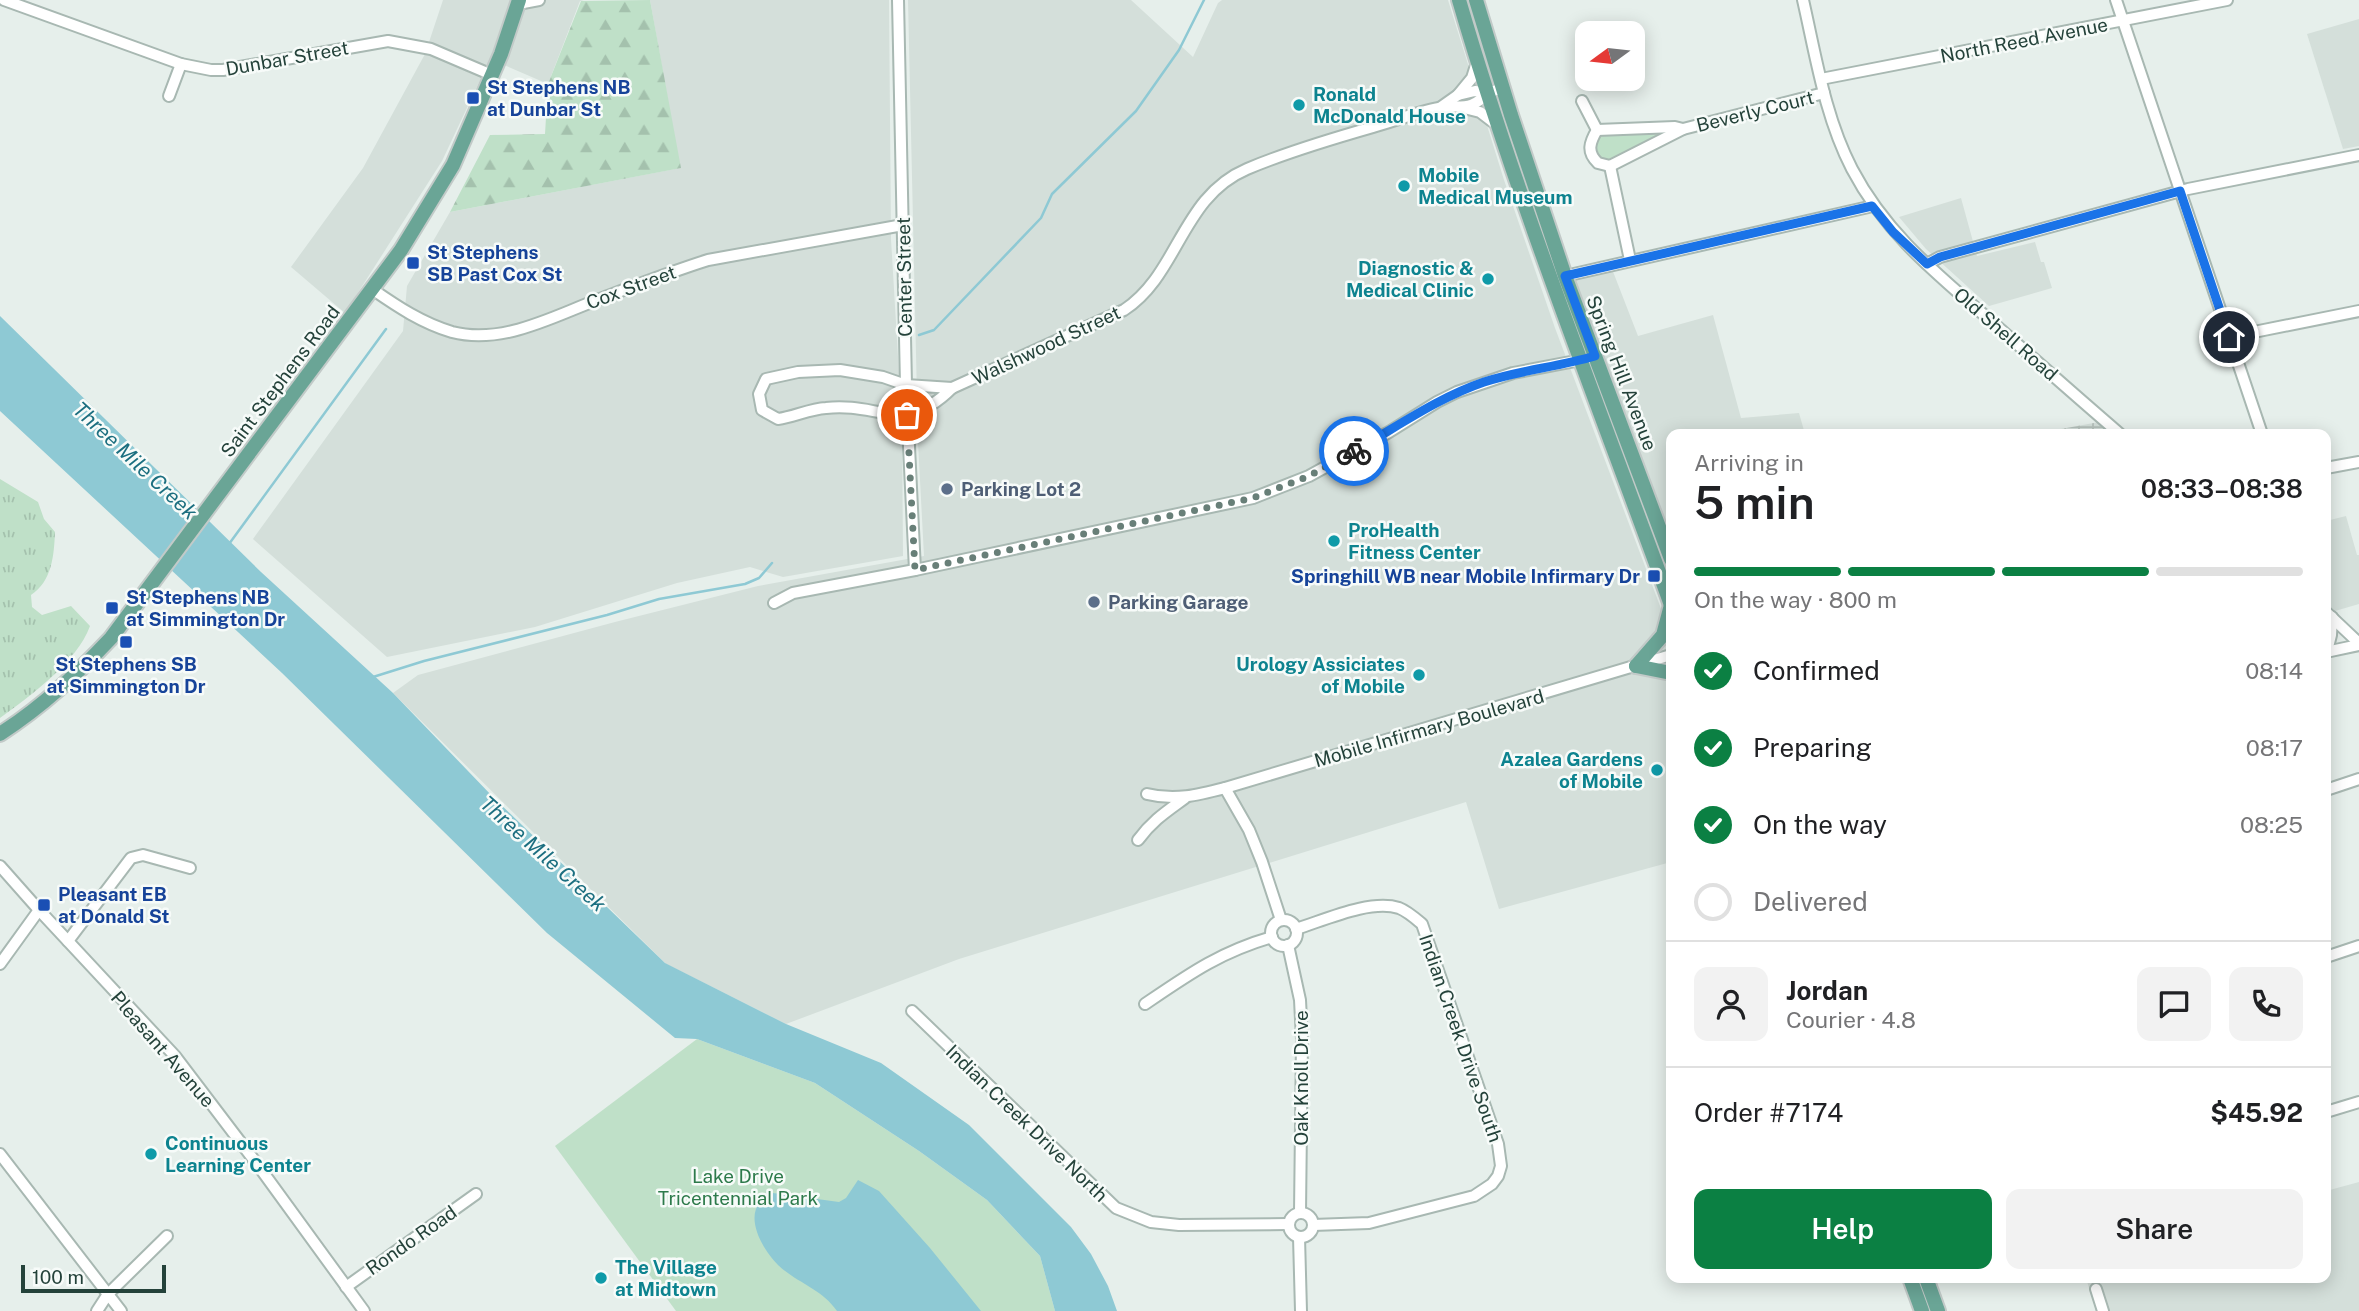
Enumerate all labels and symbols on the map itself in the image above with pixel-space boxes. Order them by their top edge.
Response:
street label: North Reed Avenue [1938,13,2110,67]
north arrow [1575,21,1645,91]
street label: Dunbar Street [224,36,350,80]
place label: St Stephens NB at Dunbar St [487,76,630,120]
place label: Ronald McDonald House [1313,83,1466,127]
street label: Beverly Court [1694,86,1816,136]
marker: St Stephens NB at Dunbar St [465,90,481,106]
marker: Ronald McDonald House [1291,97,1307,113]
place label: Mobile Medical Museum [1418,164,1572,208]
marker: Mobile Medical Museum [1396,178,1412,194]
street label: Center Street [892,217,916,337]
place label: St Stephens SB Past Cox St [427,241,563,285]
marker: St Stephens SB Past Cox St [405,255,421,271]
place label: Diagnostic & Medical Clinic [1346,257,1474,301]
street label: Cox Street [583,261,679,313]
marker: Diagnostic & Medical Clinic [1480,271,1496,287]
street label: Old Shell Road [1950,283,2062,385]
street label: Spring Hill Avenue [1582,292,1662,454]
street label: Saint Stephens Road [216,301,344,461]
street label: Walshwood Street [968,301,1124,389]
pin [2199,307,2259,367]
pin [877,385,937,445]
water label: Three Mile Creek [68,397,203,525]
courier [1319,416,1389,486]
place label: Parking Lot 2 [961,478,1081,500]
marker: Parking Lot 2 [939,481,955,497]
place label: ProHealth Fitness Center [1348,519,1481,563]
marker: ProHealth Fitness Center [1326,533,1342,549]
place label: Springhill WB near Mobile Infirmary Dr [1291,565,1640,587]
marker: Springhill WB near Mobile Infirmary Dr [1646,568,1662,584]
place label: St Stephens NB at Simmington Dr [126,586,285,630]
place label: Parking Garage [1108,591,1249,613]
marker: Parking Garage [1086,594,1102,610]
marker: St Stephens NB at Simmington Dr [104,600,120,616]
marker: St Stephens SB at Simmington Dr [118,634,134,650]
place label: St Stephens SB at Simmington Dr [46,653,206,697]
place label: Urology Assiciates of Mobile [1236,653,1405,697]
marker: Urology Assiciates of Mobile [1411,667,1427,683]
street label: Mobile Infirmary Boulevard [1312,685,1546,771]
place label: Azalea Gardens of Mobile [1500,748,1643,792]
marker: Azalea Gardens of Mobile [1649,762,1665,778]
water label: Three Mile Creek [475,791,612,917]
place label: Pleasant EB at Donald St [58,883,170,927]
marker: Pleasant EB at Donald St [36,897,52,913]
street label: Indian Creek Drive South [1415,931,1507,1145]
street label: Pleasant Avenue [107,987,219,1111]
street label: Oak Knoll Drive [1290,1010,1312,1146]
street label: Indian Creek Drive North [942,1040,1112,1206]
place label: Continuous Learning Center [165,1132,311,1176]
marker: Continuous Learning Center [143,1146,159,1162]
park label: Lake Drive Tricentennial Park [658,1165,818,1209]
street label: Rondo Road [361,1201,461,1279]
place label: The Village at Midtown [615,1256,717,1300]
scale bar [21,1262,166,1294]
marker: The Village at Midtown [593,1270,609,1286]

